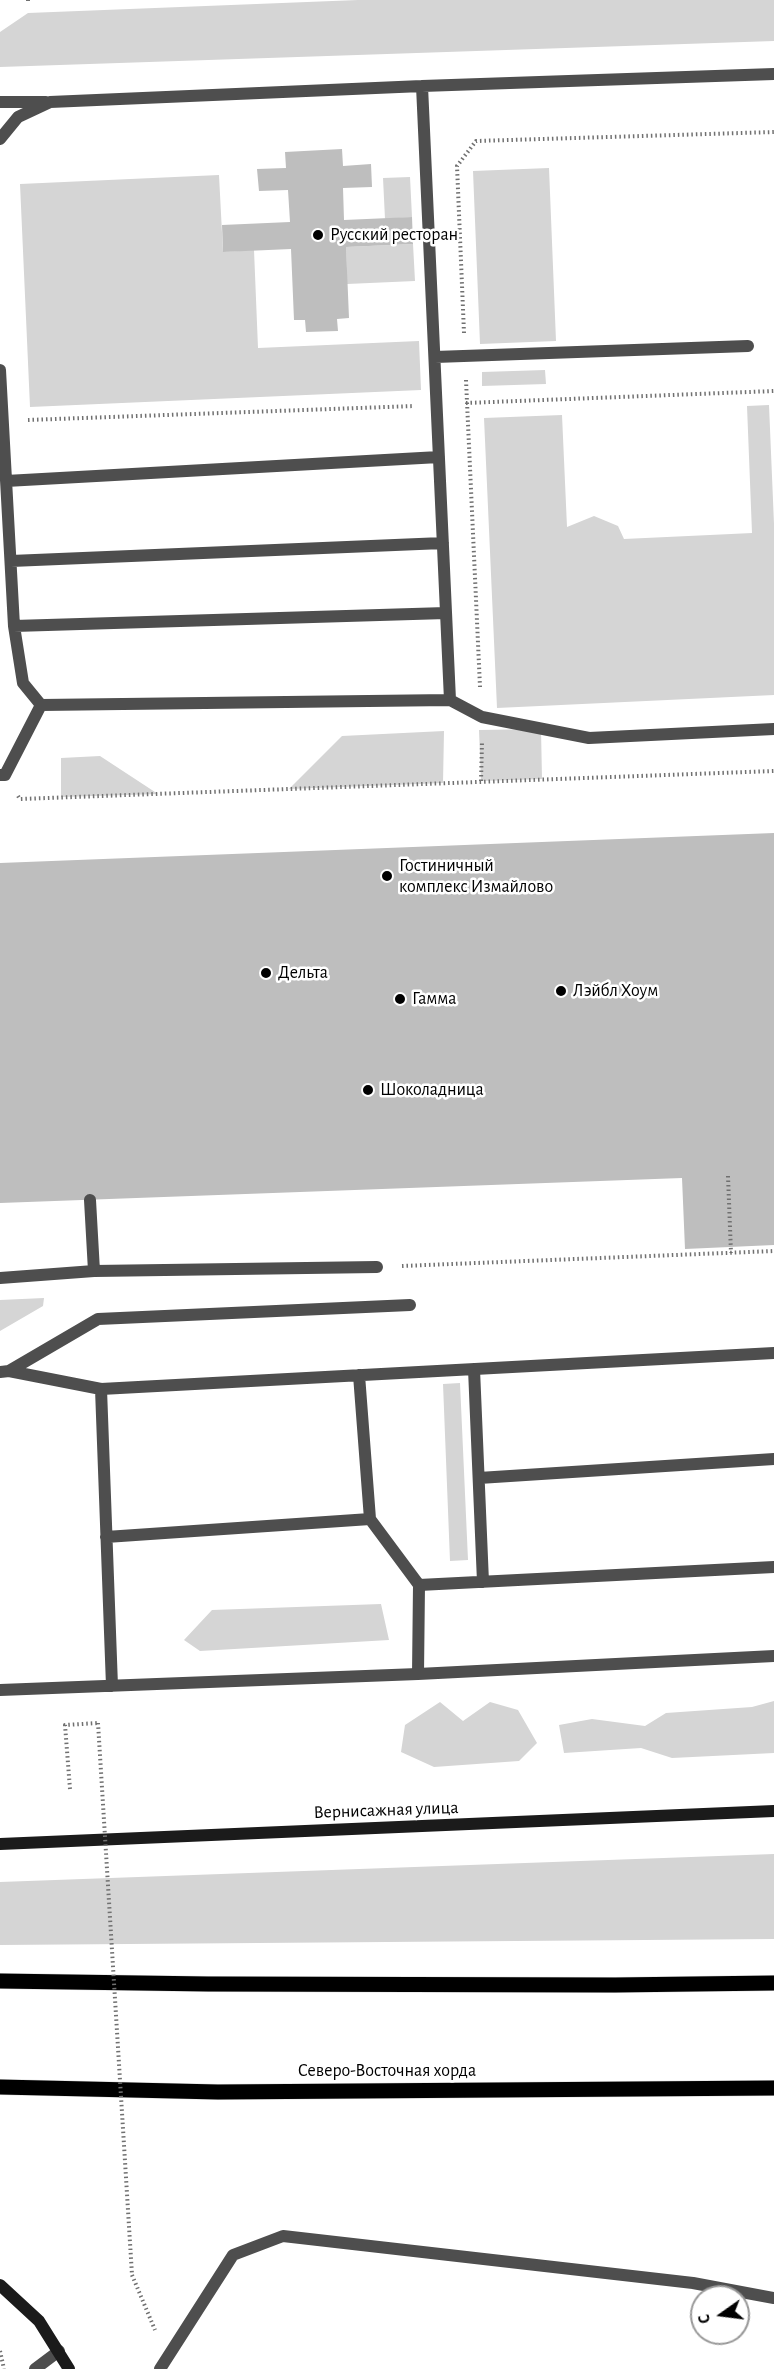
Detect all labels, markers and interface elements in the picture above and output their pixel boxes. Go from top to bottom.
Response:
place label: Русский ресторан [330,224,458,246]
marker: Русский ресторан [311,228,325,242]
place label: Гостиничный комплекс Измайлово [399,855,553,898]
marker: Гостиничный комплекс Измайлово [380,869,394,883]
place label: Дельта [278,962,328,984]
marker: Дельта [259,966,273,980]
place label: Лэйбл Хоум [573,980,658,1002]
marker: Лэйбл Хоум [554,984,568,998]
place label: Гамма [412,988,456,1010]
marker: Гамма [393,992,407,1006]
place label: Шоколадница [380,1079,484,1101]
marker: Шоколадница [361,1083,375,1097]
street label: Вернисажная улица [313,1797,459,1823]
street label: Северо-Восточная хорда [298,2060,476,2082]
north arrow [690,2285,750,2345]
text: С [696,2313,713,2325]

